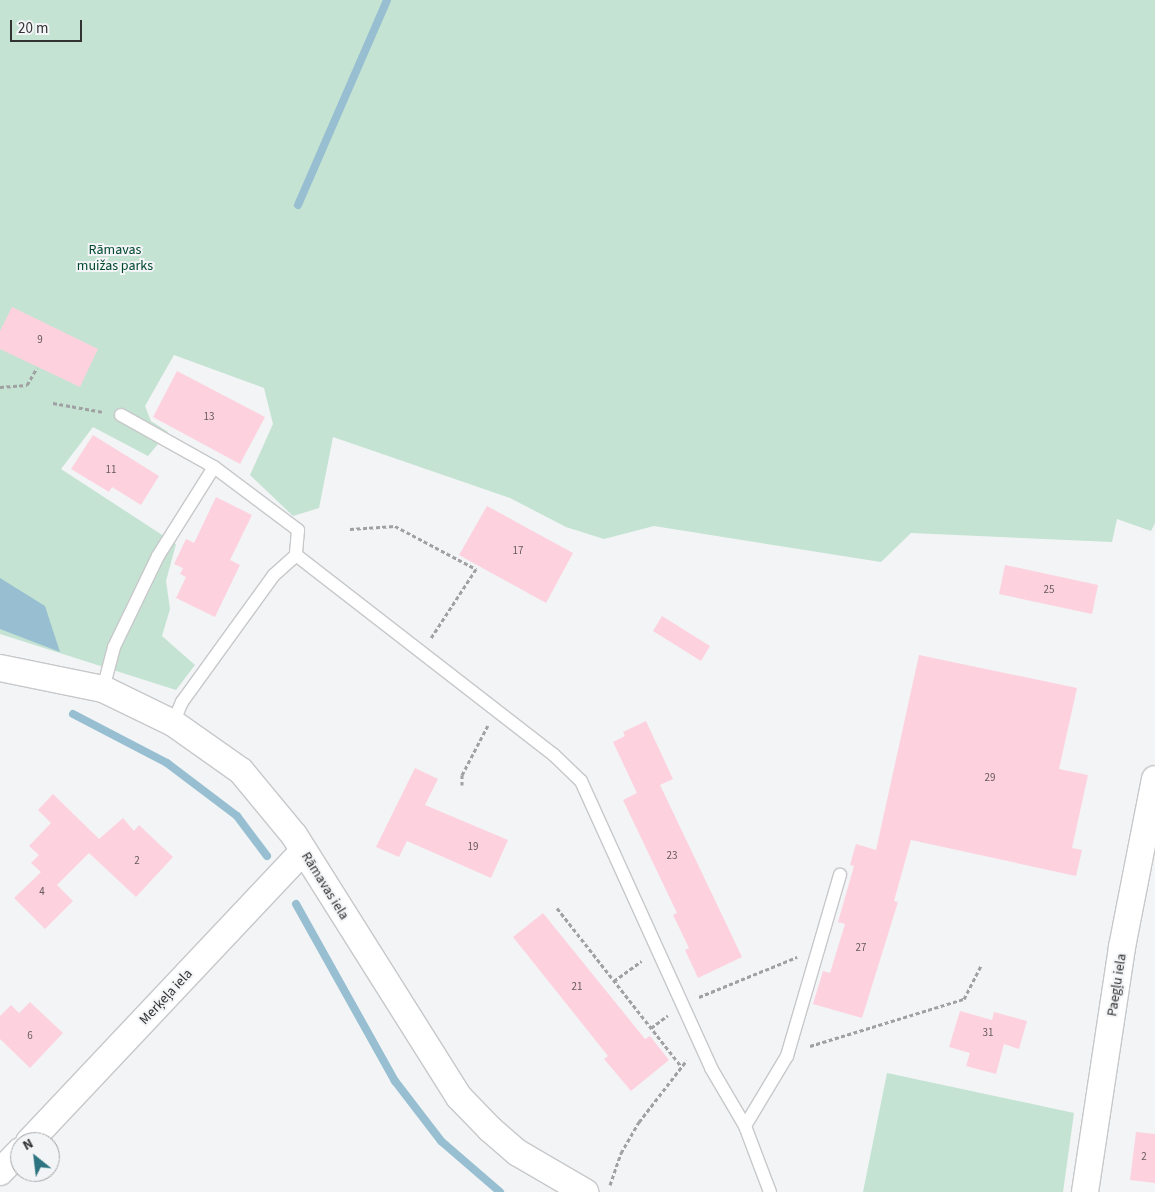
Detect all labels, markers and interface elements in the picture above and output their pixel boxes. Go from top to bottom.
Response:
scale bar [12,10,85,42]
text: 20 m [18,18,48,39]
park label: Rāmavas muižas parks [77,242,153,274]
house number: 9 [37,333,43,347]
house number: 13 [204,410,214,424]
house number: 11 [106,463,116,477]
house number: 17 [513,544,523,558]
house number: 25 [1044,583,1054,597]
house number: 29 [985,771,995,785]
house number: 19 [468,840,478,854]
street label: Rāmavas iela [298,849,352,923]
house number: 23 [667,849,677,863]
house number: 2 [134,854,140,868]
house number: 4 [39,885,45,899]
house number: 27 [856,941,866,955]
street label: Paegļu iela [1104,952,1130,1018]
street label: Merķeļa iela [136,966,196,1028]
house number: 21 [572,980,582,994]
house number: 31 [983,1026,993,1040]
house number: 6 [27,1029,33,1043]
north arrow [10,1132,60,1182]
text: N [19,1134,37,1156]
house number: 2 [1141,1150,1147,1164]

